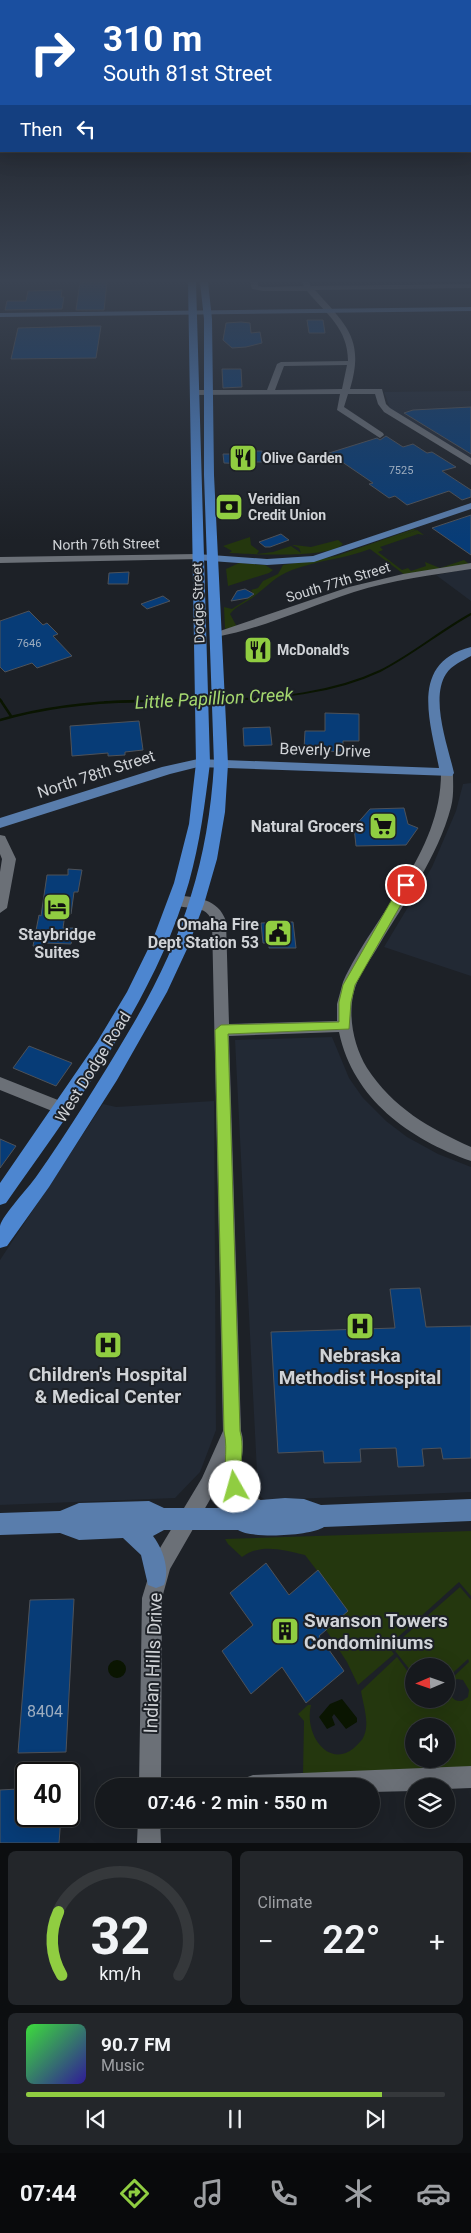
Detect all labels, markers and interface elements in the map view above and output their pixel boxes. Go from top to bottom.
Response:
text: 310 m [103,19,202,60]
icon: right [20,20,85,85]
text: South 81st Street [103,61,272,86]
icon: left [72,115,100,143]
text: Then [20,118,62,141]
restaurant icon: Olive Garden [228,443,258,473]
place label: Olive Garden [262,450,343,466]
house number: 7525 [389,464,413,477]
place label: Veridian Credit Union [248,491,326,523]
bank icon: Veridian Credit Union [214,492,244,522]
street label: North 76th Street [52,535,160,553]
street label: South 77th Street [284,558,392,605]
street label: Dodge Street [189,562,207,644]
restaurant icon: McDonald's [243,635,273,665]
house number: 7646 [17,637,41,650]
place label: McDonald's [277,642,349,658]
water label: Little Papillion Creek [134,683,295,713]
street label: Beverly Drive [279,739,371,761]
street label: North 78th Street [35,746,157,802]
supermarket icon: Natural Grocers [368,811,398,841]
place label: Natural Grocers [251,817,364,836]
pin [385,864,427,906]
icon: arrive [392,871,420,899]
hotel icon: Staybridge Suites [42,892,72,922]
place label: Omaha Fire Dept Station 53 [148,915,259,952]
public building icon: Omaha Fire Dept Station 53 [263,918,293,948]
place label: Staybridge Suites [18,925,96,962]
street label: West Dodge Road [51,1008,135,1126]
hospital icon: Nebraska Methodist Hospital [345,1311,375,1341]
hospital icon: Children's Hospital & Medical Center [93,1330,123,1360]
place label: Nebraska Methodist Hospital [279,1344,441,1389]
place label: Children's Hospital & Medical Center [29,1363,187,1408]
position arrow [208,1460,260,1512]
street label: Indian Hills Drive [139,1592,167,1734]
place label: Swanson Towers Condominiums [304,1609,448,1654]
building icon: Swanson Towers Condominiums [270,1616,300,1646]
north arrow [405,1658,455,1708]
map controls [405,1658,455,1828]
house number: 8404 [27,1702,63,1721]
button: sound [405,1718,455,1768]
speed limit sign: 40 [15,1762,80,1827]
button: layers [405,1778,455,1828]
text: 07:46 · 2 min · 550 m [147,1791,328,1814]
text: Climate [258,1893,312,1912]
text: 32 [90,1906,150,1967]
text: 22° [322,1918,380,1962]
text: − [258,1925,274,1958]
text: + [429,1925,445,1958]
text: km/h [99,1963,141,1984]
text: 90.7 FM [101,2033,171,2056]
text: Music [101,2056,144,2075]
icon: previous [82,2105,110,2133]
icon: pause [221,2105,249,2133]
icon: next [361,2105,389,2133]
icon: directions [117,2176,152,2211]
icon: music [191,2176,226,2211]
icon: phone [266,2176,301,2211]
icon: climate [341,2176,376,2211]
icon: car [416,2176,451,2211]
text: 07:44 [20,2181,77,2206]

